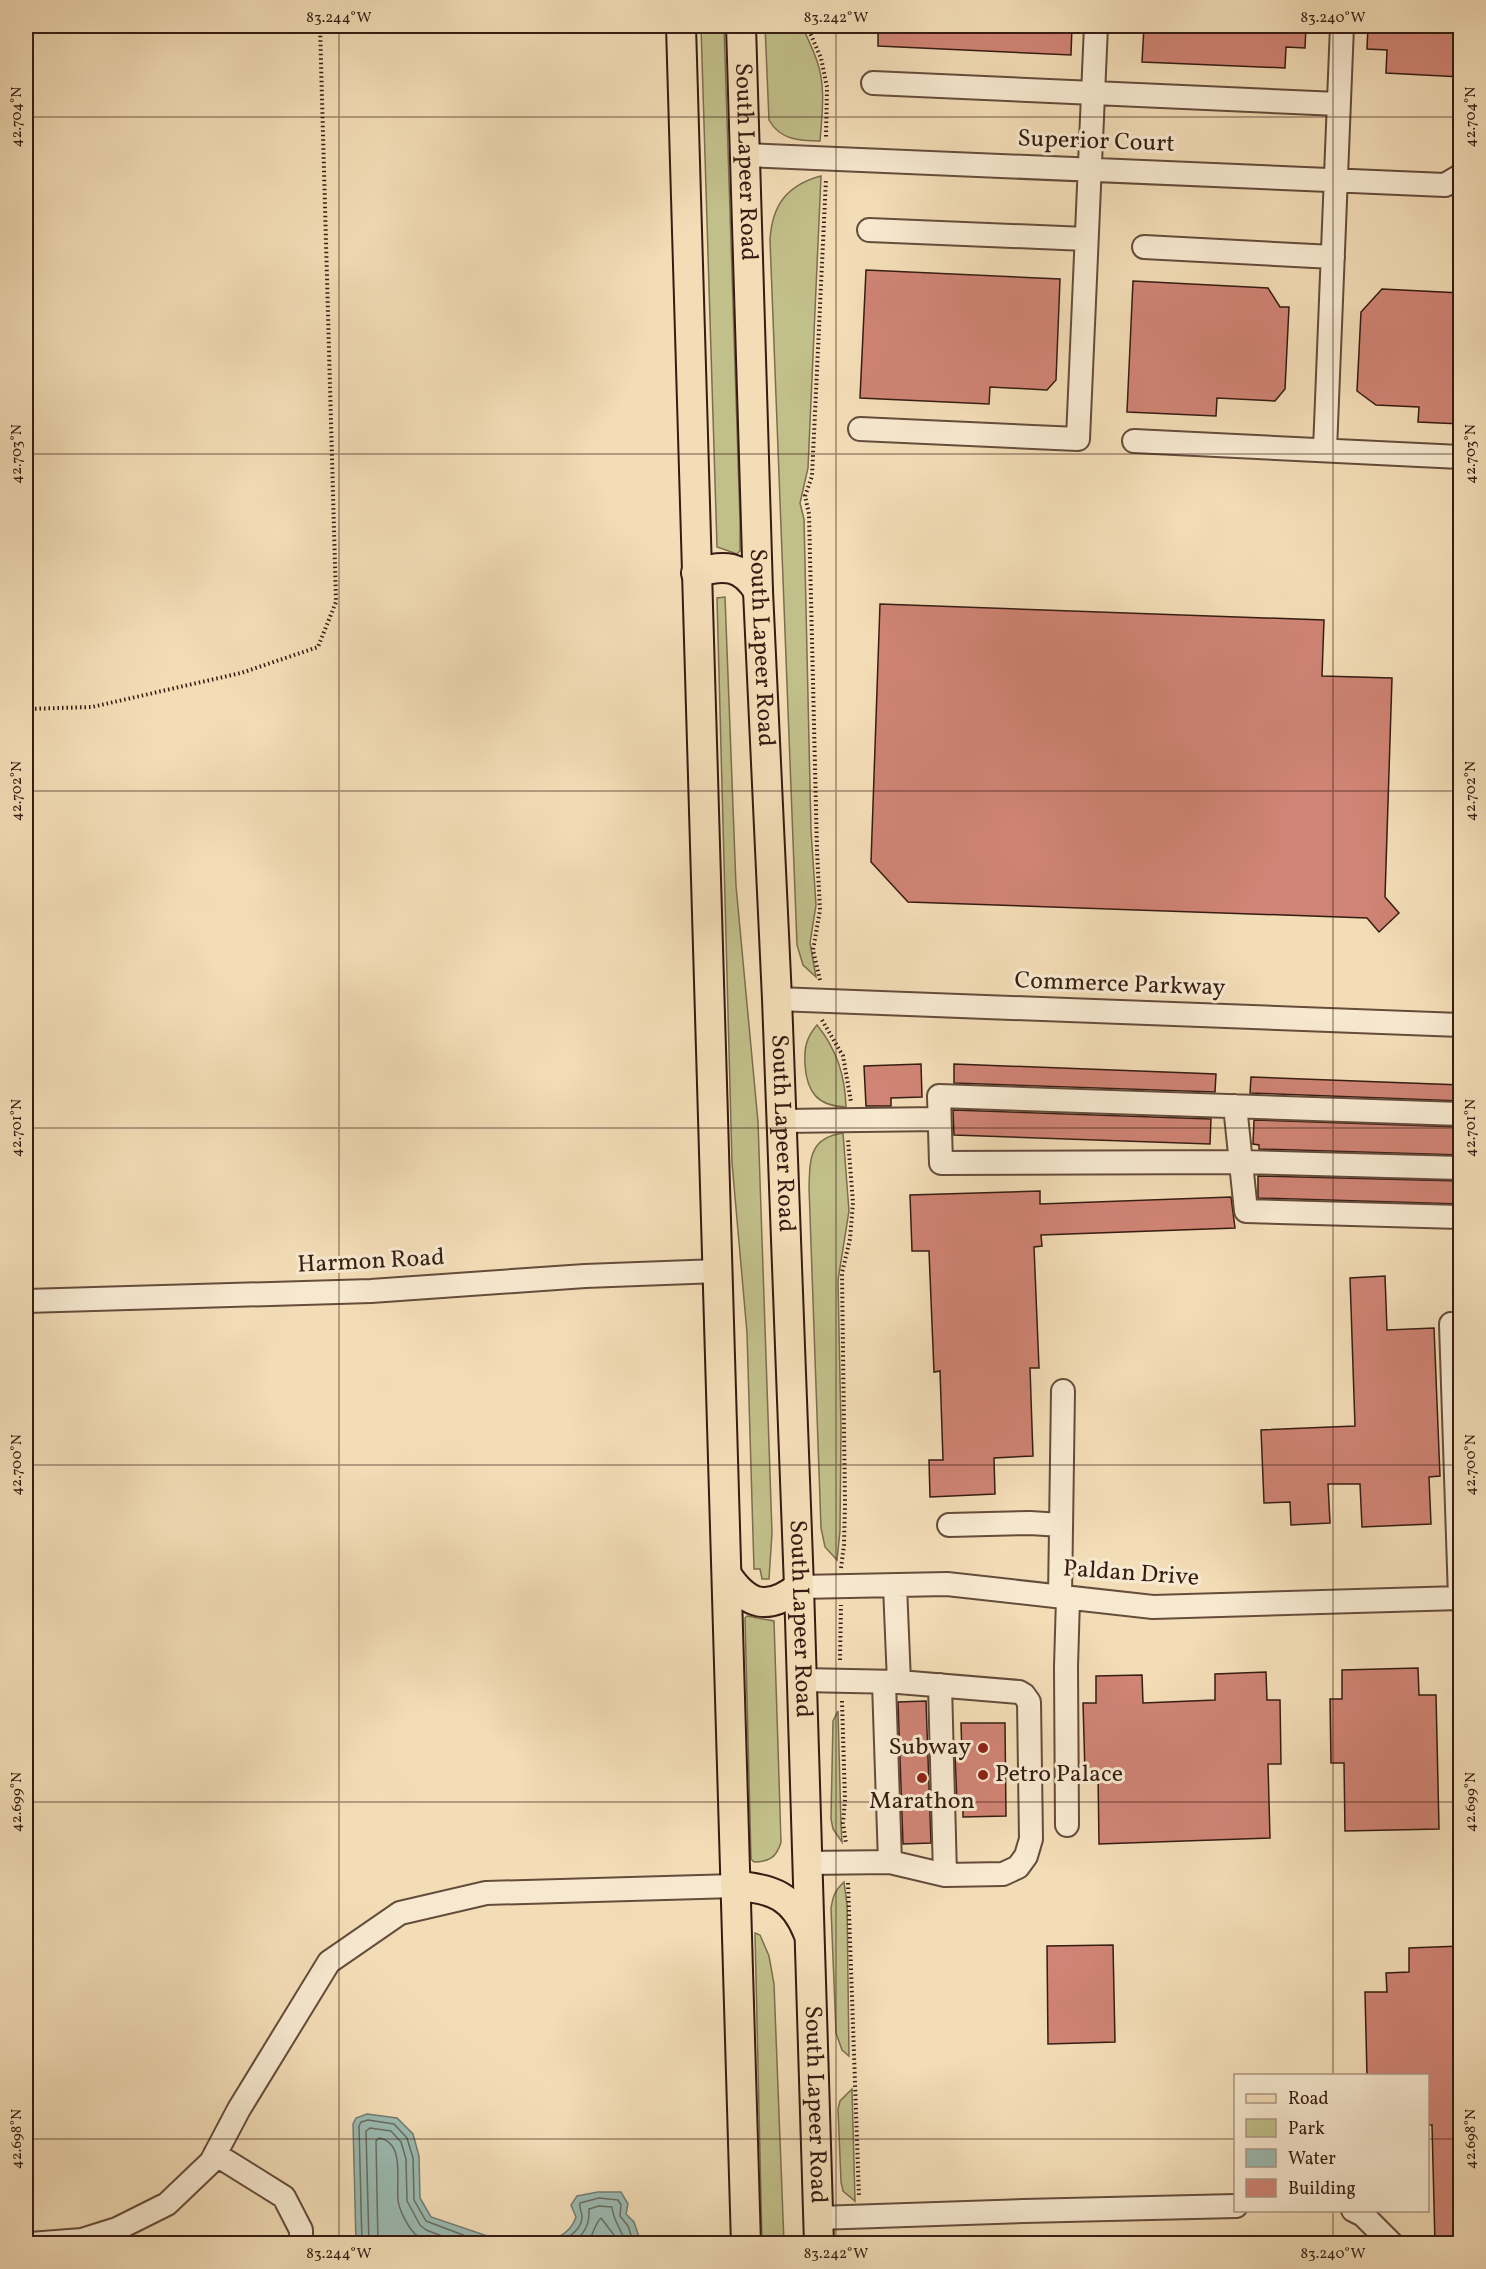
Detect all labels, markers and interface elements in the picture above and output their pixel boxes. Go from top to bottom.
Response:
text: 83.244°W [306,8,372,29]
text: 83.242°W [804,8,868,29]
text: 83.240°W [1300,8,1366,29]
street label: South Lapeer Road [725,62,765,261]
text: 42.704°N [7,87,28,147]
text: 42.704°N [1461,87,1482,147]
street label: Superior Court [1017,122,1175,162]
text: 42.703°N [7,424,28,484]
text: 42.703°N [1461,424,1482,484]
street label: South Lapeer Road [740,548,782,747]
text: 42.702°N [7,761,28,821]
text: 42.702°N [1461,761,1482,821]
street label: Commerce Parkway [1014,964,1226,1006]
street label: South Lapeer Road [761,1034,803,1233]
text: 42.701°N [7,1099,28,1157]
text: 42.701°N [1461,1099,1482,1157]
street label: Harmon Road [297,1241,445,1283]
text: 42.700°N [7,1434,28,1496]
text: 42.700°N [1461,1434,1482,1496]
street label: South Lapeer Road [779,1519,820,1718]
street label: Paldan Drive [1062,1552,1200,1596]
place label: Subway [889,1731,971,1765]
marker: Subway [976,1741,990,1755]
place label: Petro Palace [995,1758,1123,1792]
marker: Petro Palace [976,1768,990,1782]
marker: Marathon [915,1771,929,1785]
text: 42.699°N [7,1772,28,1832]
text: 42.699°N [1461,1772,1482,1832]
place label: Marathon [869,1785,975,1819]
street label: South Lapeer Road [795,2005,835,2204]
legend [1234,2074,1429,2212]
text: Road [1288,2087,1329,2112]
text: 42.698°N [7,2109,28,2169]
text: 42.698°N [1461,2109,1482,2169]
text: Park [1288,2117,1325,2142]
text: Water [1288,2147,1336,2172]
text: Building [1288,2177,1356,2202]
text: 83.244°W [306,2244,372,2265]
text: 83.242°W [804,2244,868,2265]
text: 83.240°W [1300,2244,1366,2265]

